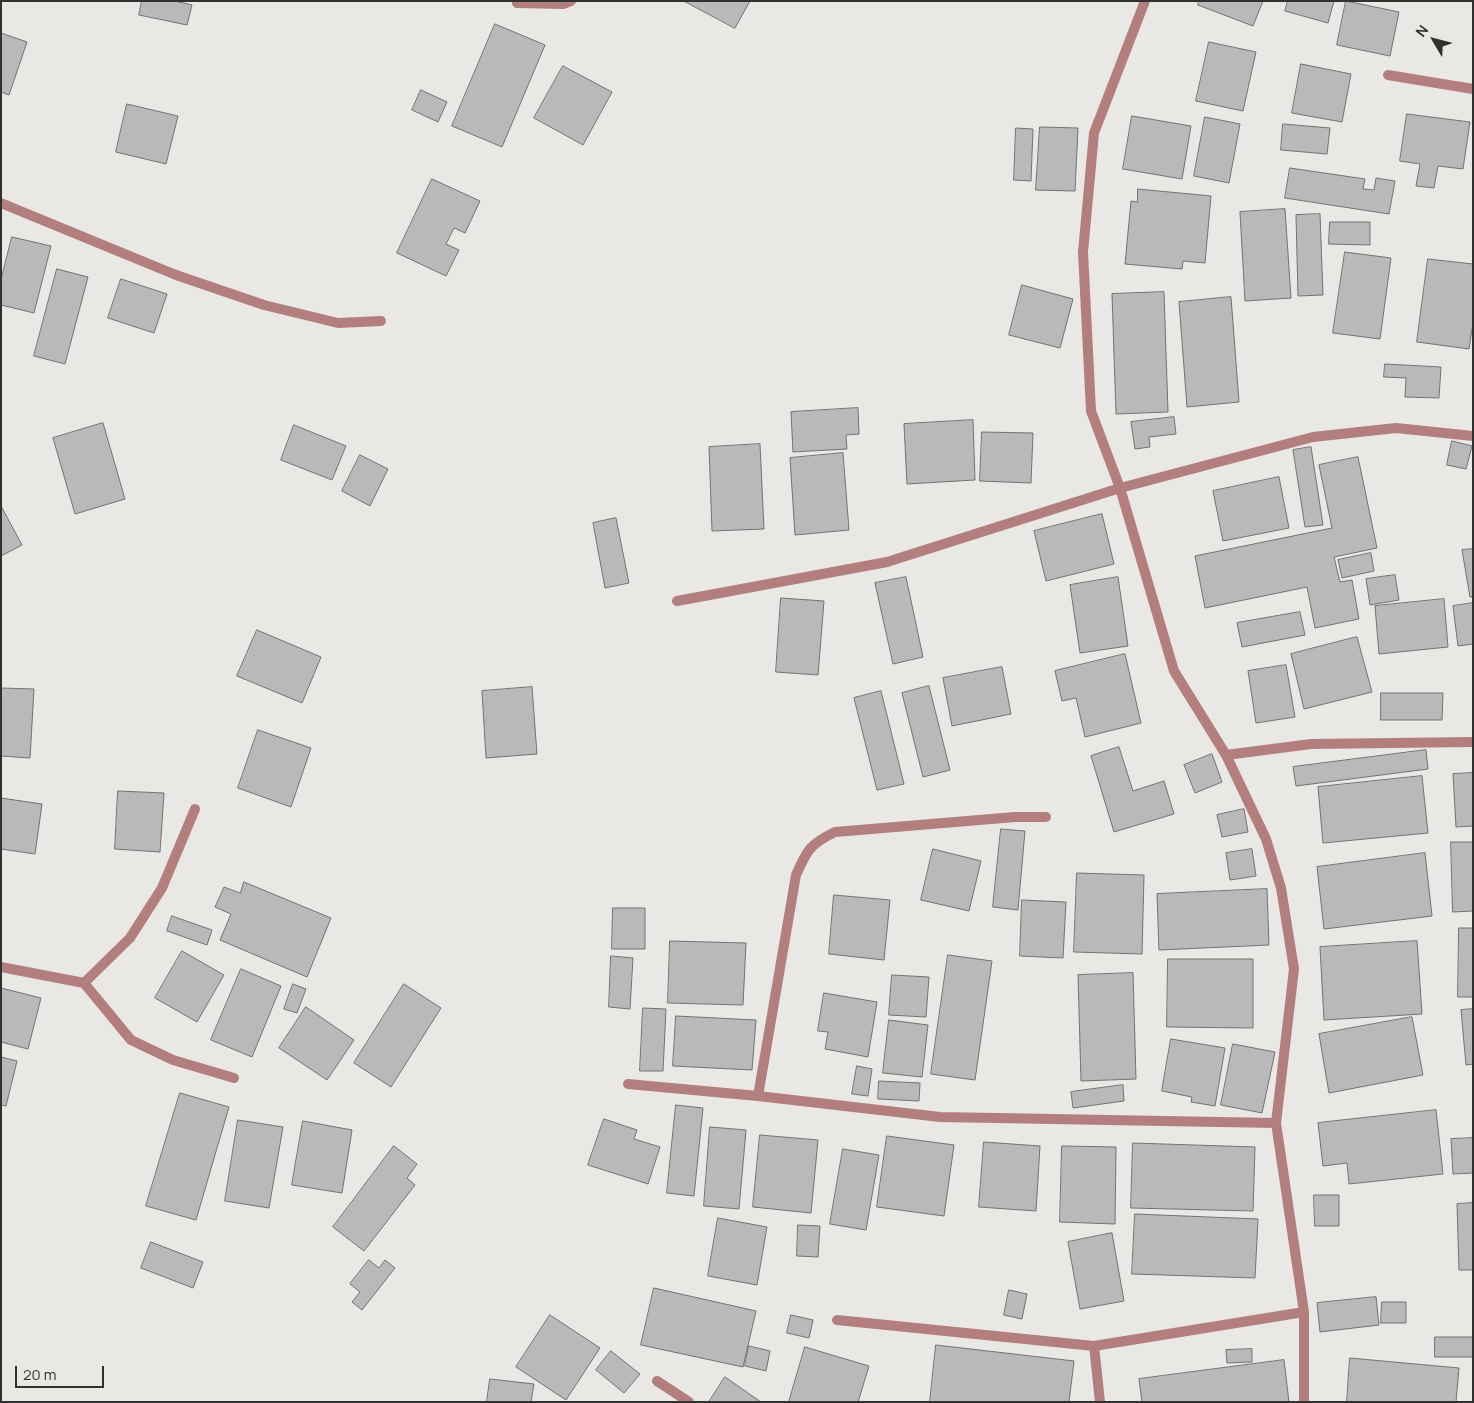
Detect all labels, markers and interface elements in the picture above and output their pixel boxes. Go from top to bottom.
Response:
north arrow [1409,15,1459,65]
text: N [1411,21,1432,40]
scale bar [18,1356,106,1388]
text: 20 m [23,1364,56,1385]

